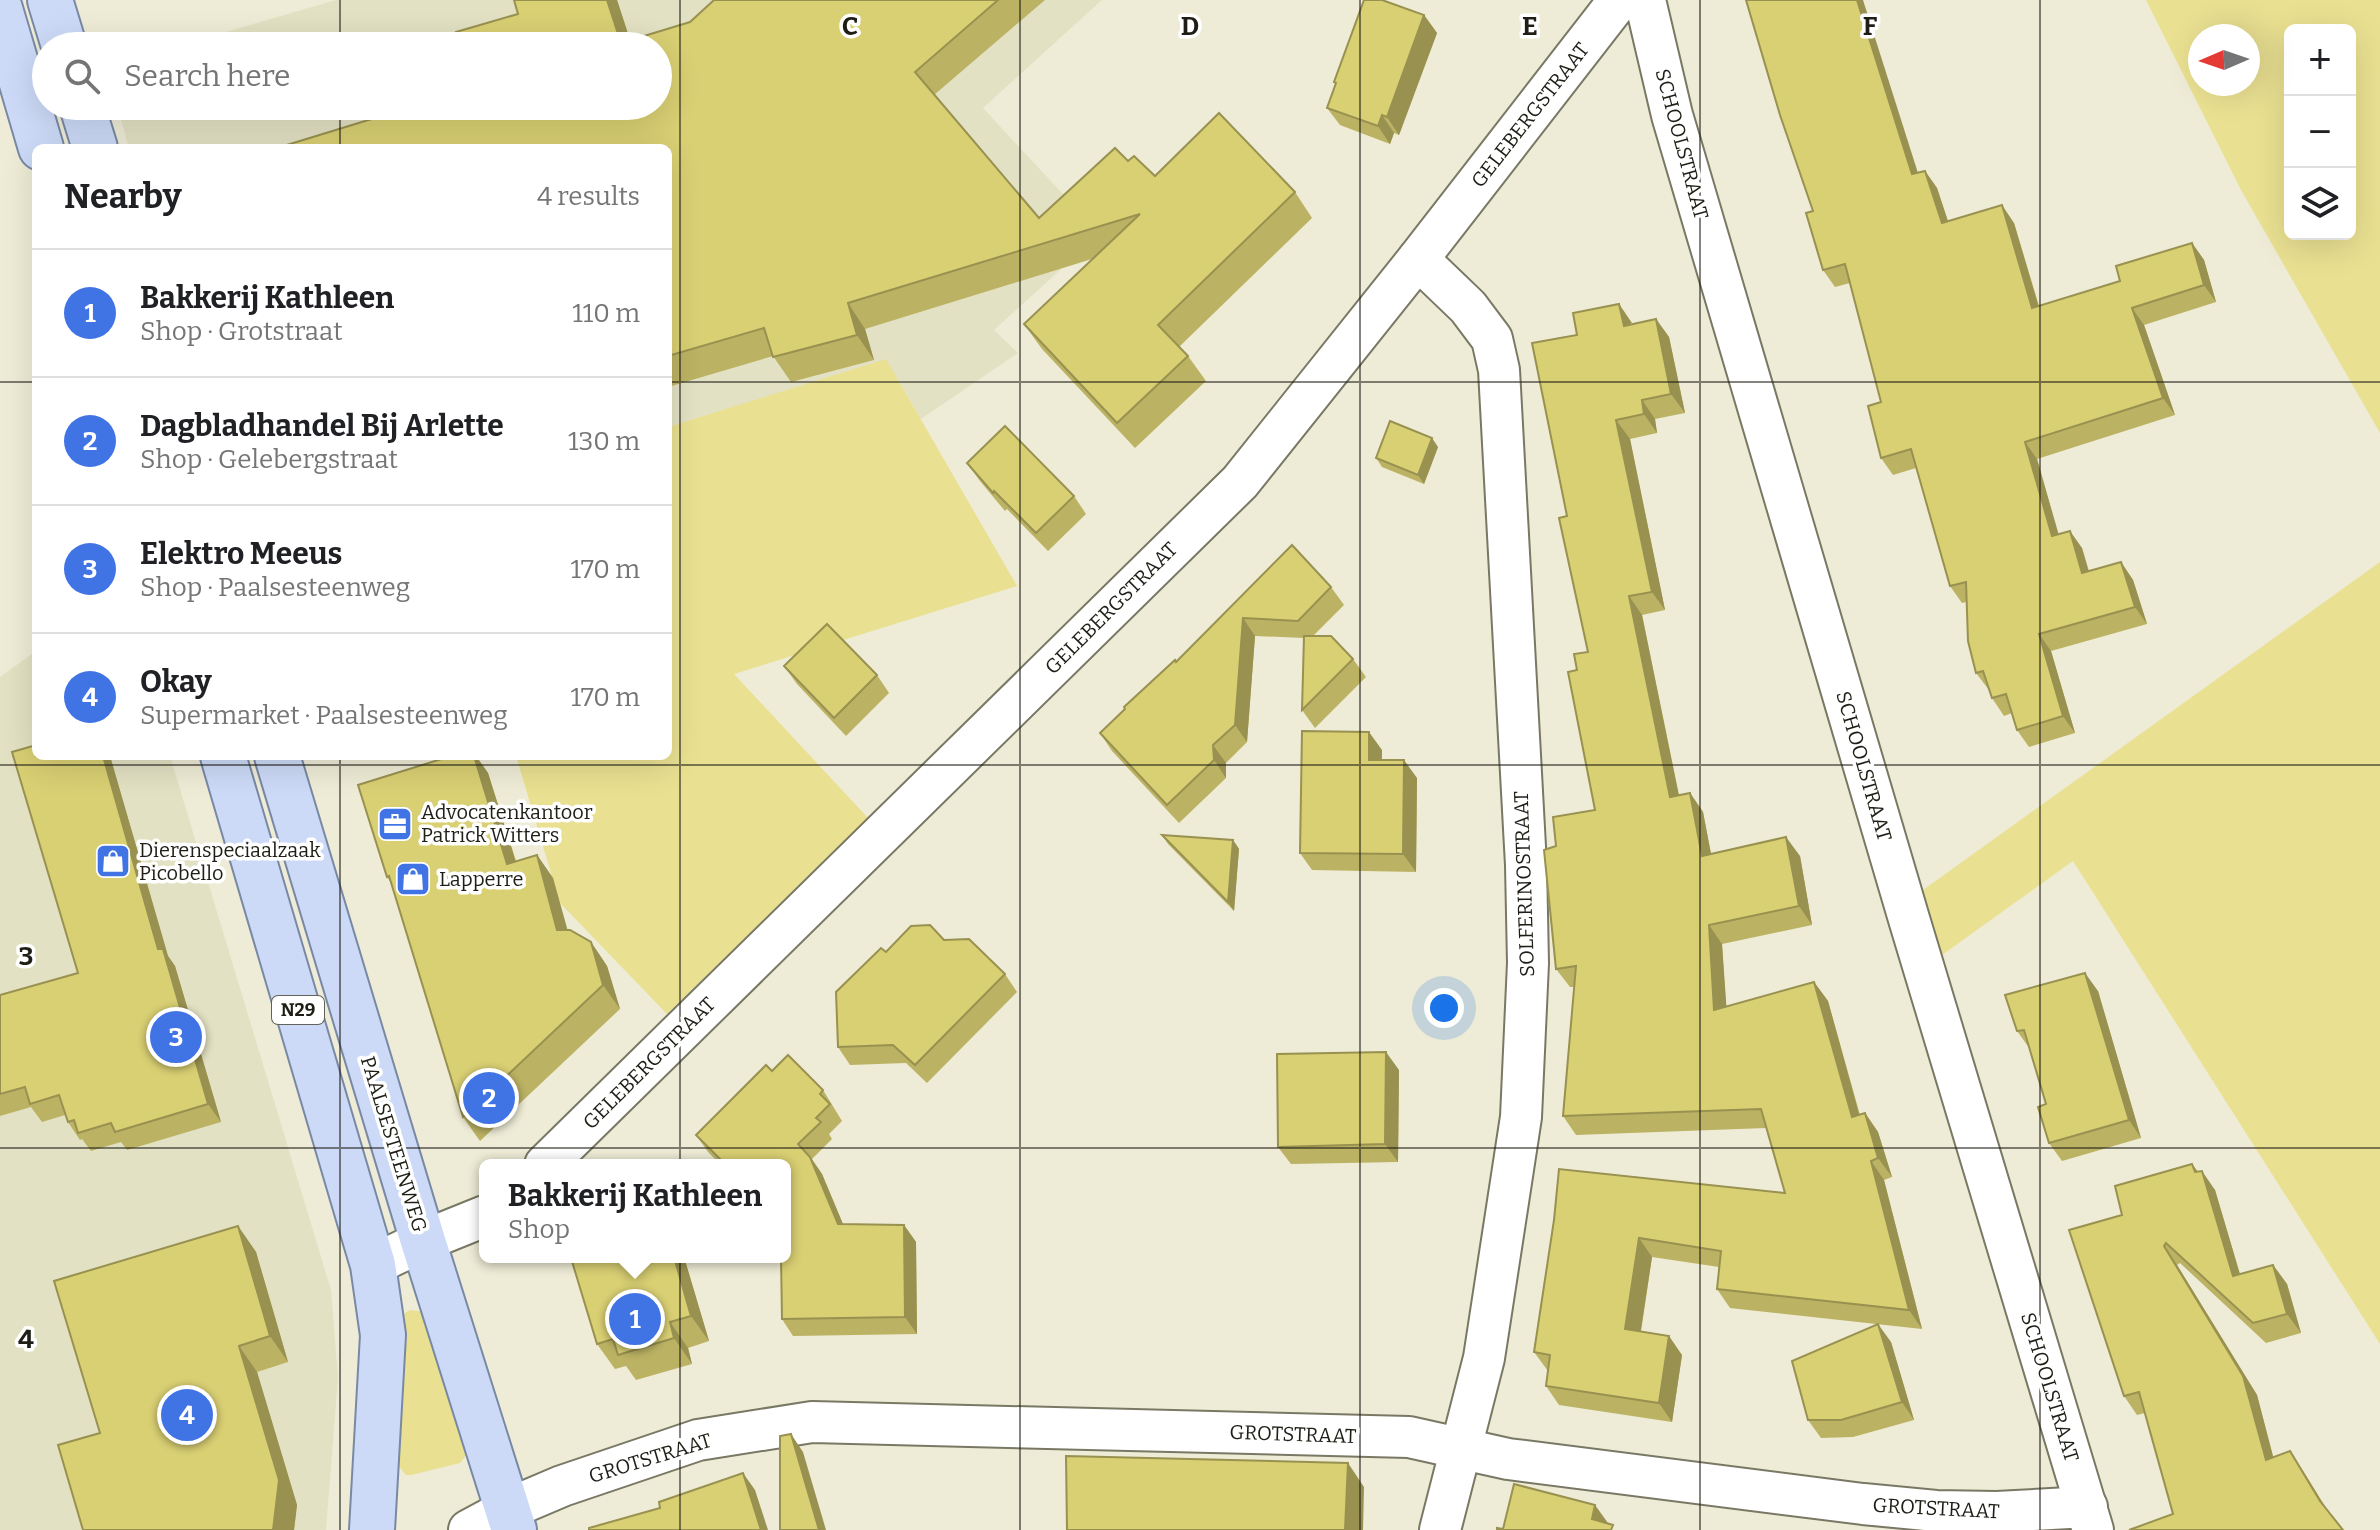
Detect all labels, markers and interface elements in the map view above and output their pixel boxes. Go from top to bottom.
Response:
text: C [842,11,858,42]
text: D [1181,11,1199,42]
text: E [1522,11,1538,42]
text: F [1863,11,1878,42]
north arrow [2188,24,2260,96]
map controls [2284,24,2356,240]
button: + [2284,24,2356,96]
search box [32,32,672,120]
street label: GELEBERGSTRAAT [1466,38,1594,192]
icon: search [60,54,104,98]
text: Search here [124,58,291,94]
street label: SCHOOLSTRAAT [1650,66,1714,222]
button: − [2284,96,2356,168]
button: layers [2284,168,2356,240]
text: Nearby [64,176,182,217]
text: 4 results [537,181,640,212]
text: Bakkerij Kathleen [140,280,394,316]
text: 1 [84,298,96,329]
text: 110 m [572,298,640,329]
text: Shop · Grotstraat [140,316,343,347]
text: Dagbladhandel Bij Arlette [140,408,504,444]
text: 2 [83,426,97,457]
text: 130 m [568,426,640,457]
text: Shop · Gelebergstraat [140,444,398,475]
text: Elektro Meeus [140,536,342,572]
street label: GELEBERGSTRAAT [1040,537,1182,679]
text: 3 [83,554,97,585]
text: 170 m [570,554,640,585]
text: Shop · Paalsesteenweg [140,572,410,603]
text: Okay [140,664,212,700]
text: 4 [82,682,98,713]
text: 170 m [570,682,640,713]
street label: SCHOOLSTRAAT [1831,688,1897,844]
text: Supermarket · Paalsesteenweg [140,700,508,731]
street label: SOLFERINOSTRAAT [1509,790,1539,977]
place label: Advocatenkantoor Patrick Witters [421,800,593,847]
office icon: Advocatenkantoor Patrick Witters [376,805,414,843]
place label: Dierenspeciaalzaak Picobello [139,838,321,885]
shop icon: Dierenspeciaalzaak Picobello [94,842,132,880]
shop icon: Lapperre [394,860,432,898]
place label: Lapperre [439,867,523,891]
text: 3 [19,941,33,972]
your location [1424,988,1464,1028]
street label: GELEBERGSTRAAT [578,992,720,1134]
road number: N29 [272,996,324,1024]
pin: 3 [150,1007,202,1067]
street label: PAALSESTEENWEG [356,1053,432,1235]
pin: 2 [463,1068,515,1128]
popup [479,1159,791,1263]
text: Bakkerij Kathleen [508,1178,762,1214]
text: Shop [508,1214,570,1245]
pin: 1 [609,1289,661,1349]
street label: SCHOOLSTRAAT [2016,1309,2084,1465]
text: 4 [18,1324,34,1355]
pin: 4 [161,1385,213,1445]
street label: GROTSTRAAT [1229,1420,1357,1448]
street label: GROTSTRAAT [586,1428,715,1488]
street label: GROTSTRAAT [1872,1493,2000,1523]

